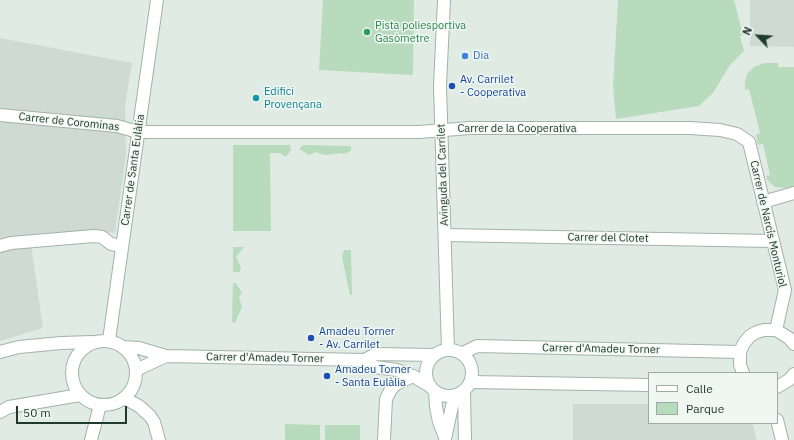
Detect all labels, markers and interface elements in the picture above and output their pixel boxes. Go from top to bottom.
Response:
north arrow [738,16,778,56]
place label: Pista poliesportiva Gasòmetre [375,19,466,45]
text: N [739,24,755,37]
marker: Pista poliesportiva Gasòmetre [362,27,372,37]
place label: Dia [473,49,489,63]
marker: Dia [460,51,470,61]
place label: Av. Carrilet - Cooperativa [460,73,526,99]
marker: Av. Carrilet - Cooperativa [447,81,457,91]
place label: Edifici Provençana [264,85,322,111]
marker: Edifici Provençana [251,93,261,103]
street label: Carrer de Corominas [18,110,120,134]
street label: Carrer de Santa Eulàlia [119,113,147,227]
street label: Carrer de la Cooperativa [457,122,577,136]
street label: Avinguda del Carrilet [435,124,451,226]
street label: Carrer de Narcís Monturiol [747,159,789,289]
street label: Carrer del Clotet [567,231,649,245]
place label: Amadeu Torner - Av. Carrilet [319,325,395,351]
marker: Amadeu Torner - Av. Carrilet [306,333,316,343]
street label: Carrer d'Amadeu Torner [542,341,660,357]
street label: Carrer d'Amadeu Torner [206,350,324,366]
place label: Amadeu Torner - Santa Eulàlia [335,363,411,389]
marker: Amadeu Torner - Santa Eulàlia [322,371,332,381]
legend [648,372,778,424]
text: Calle [686,381,713,396]
scale bar [18,398,129,424]
text: Parque [686,401,724,416]
text: 50 m [23,405,51,420]

